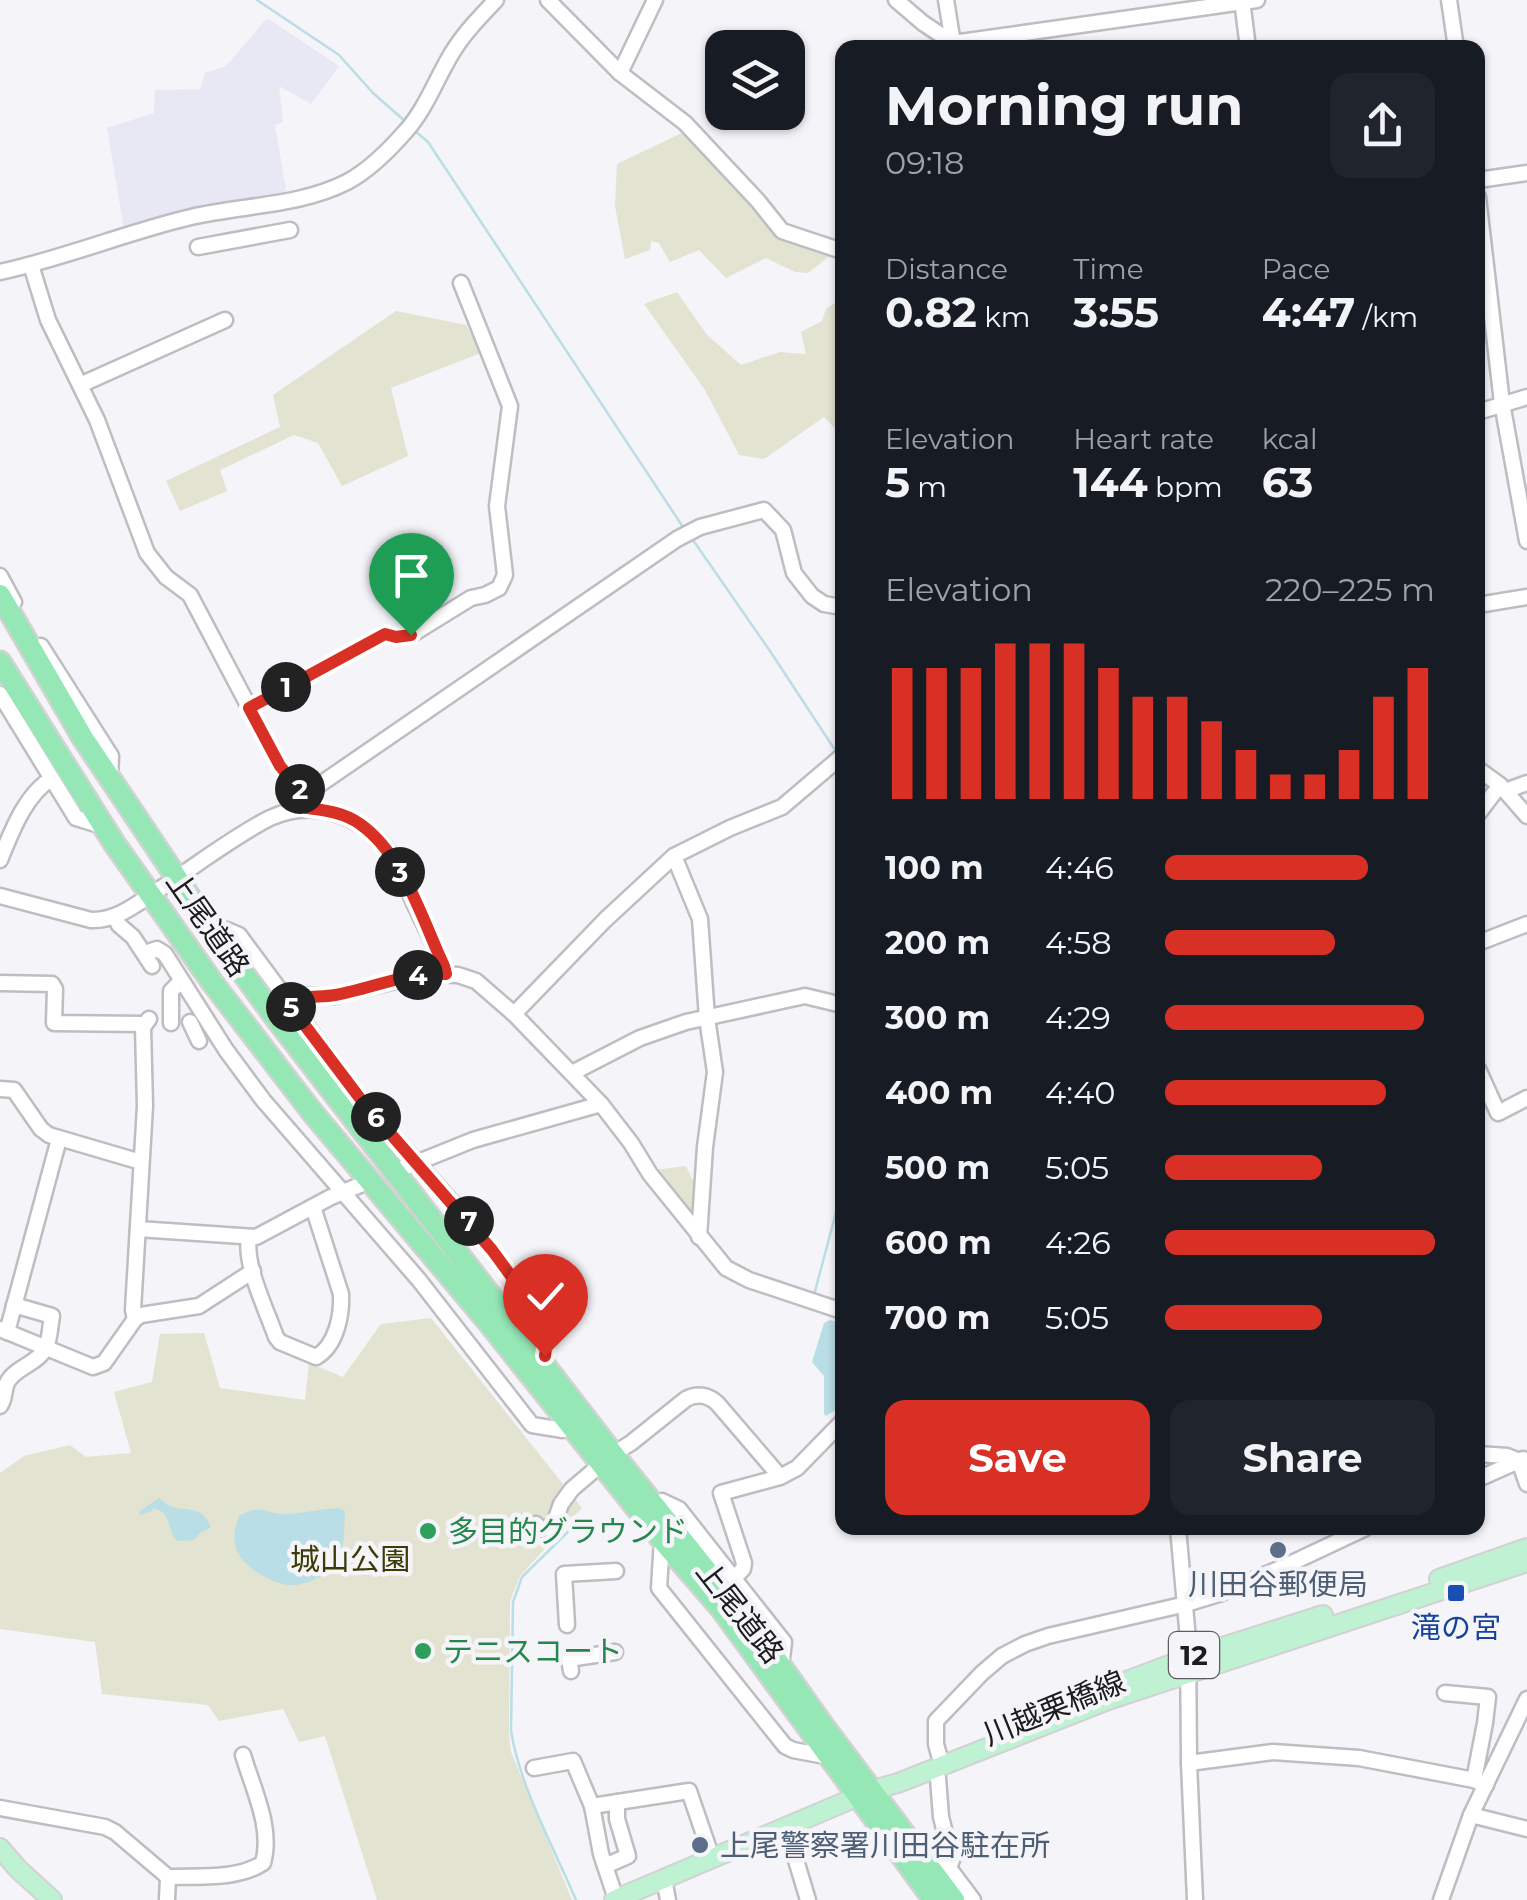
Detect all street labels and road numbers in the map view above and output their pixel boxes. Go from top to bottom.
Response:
street label: 上尾道路 [158,864,258,984]
street label: 上尾道路 [688,1553,792,1671]
road number: 12 [1169,1632,1219,1678]
street label: 川越栗橋線 [978,1663,1130,1753]

